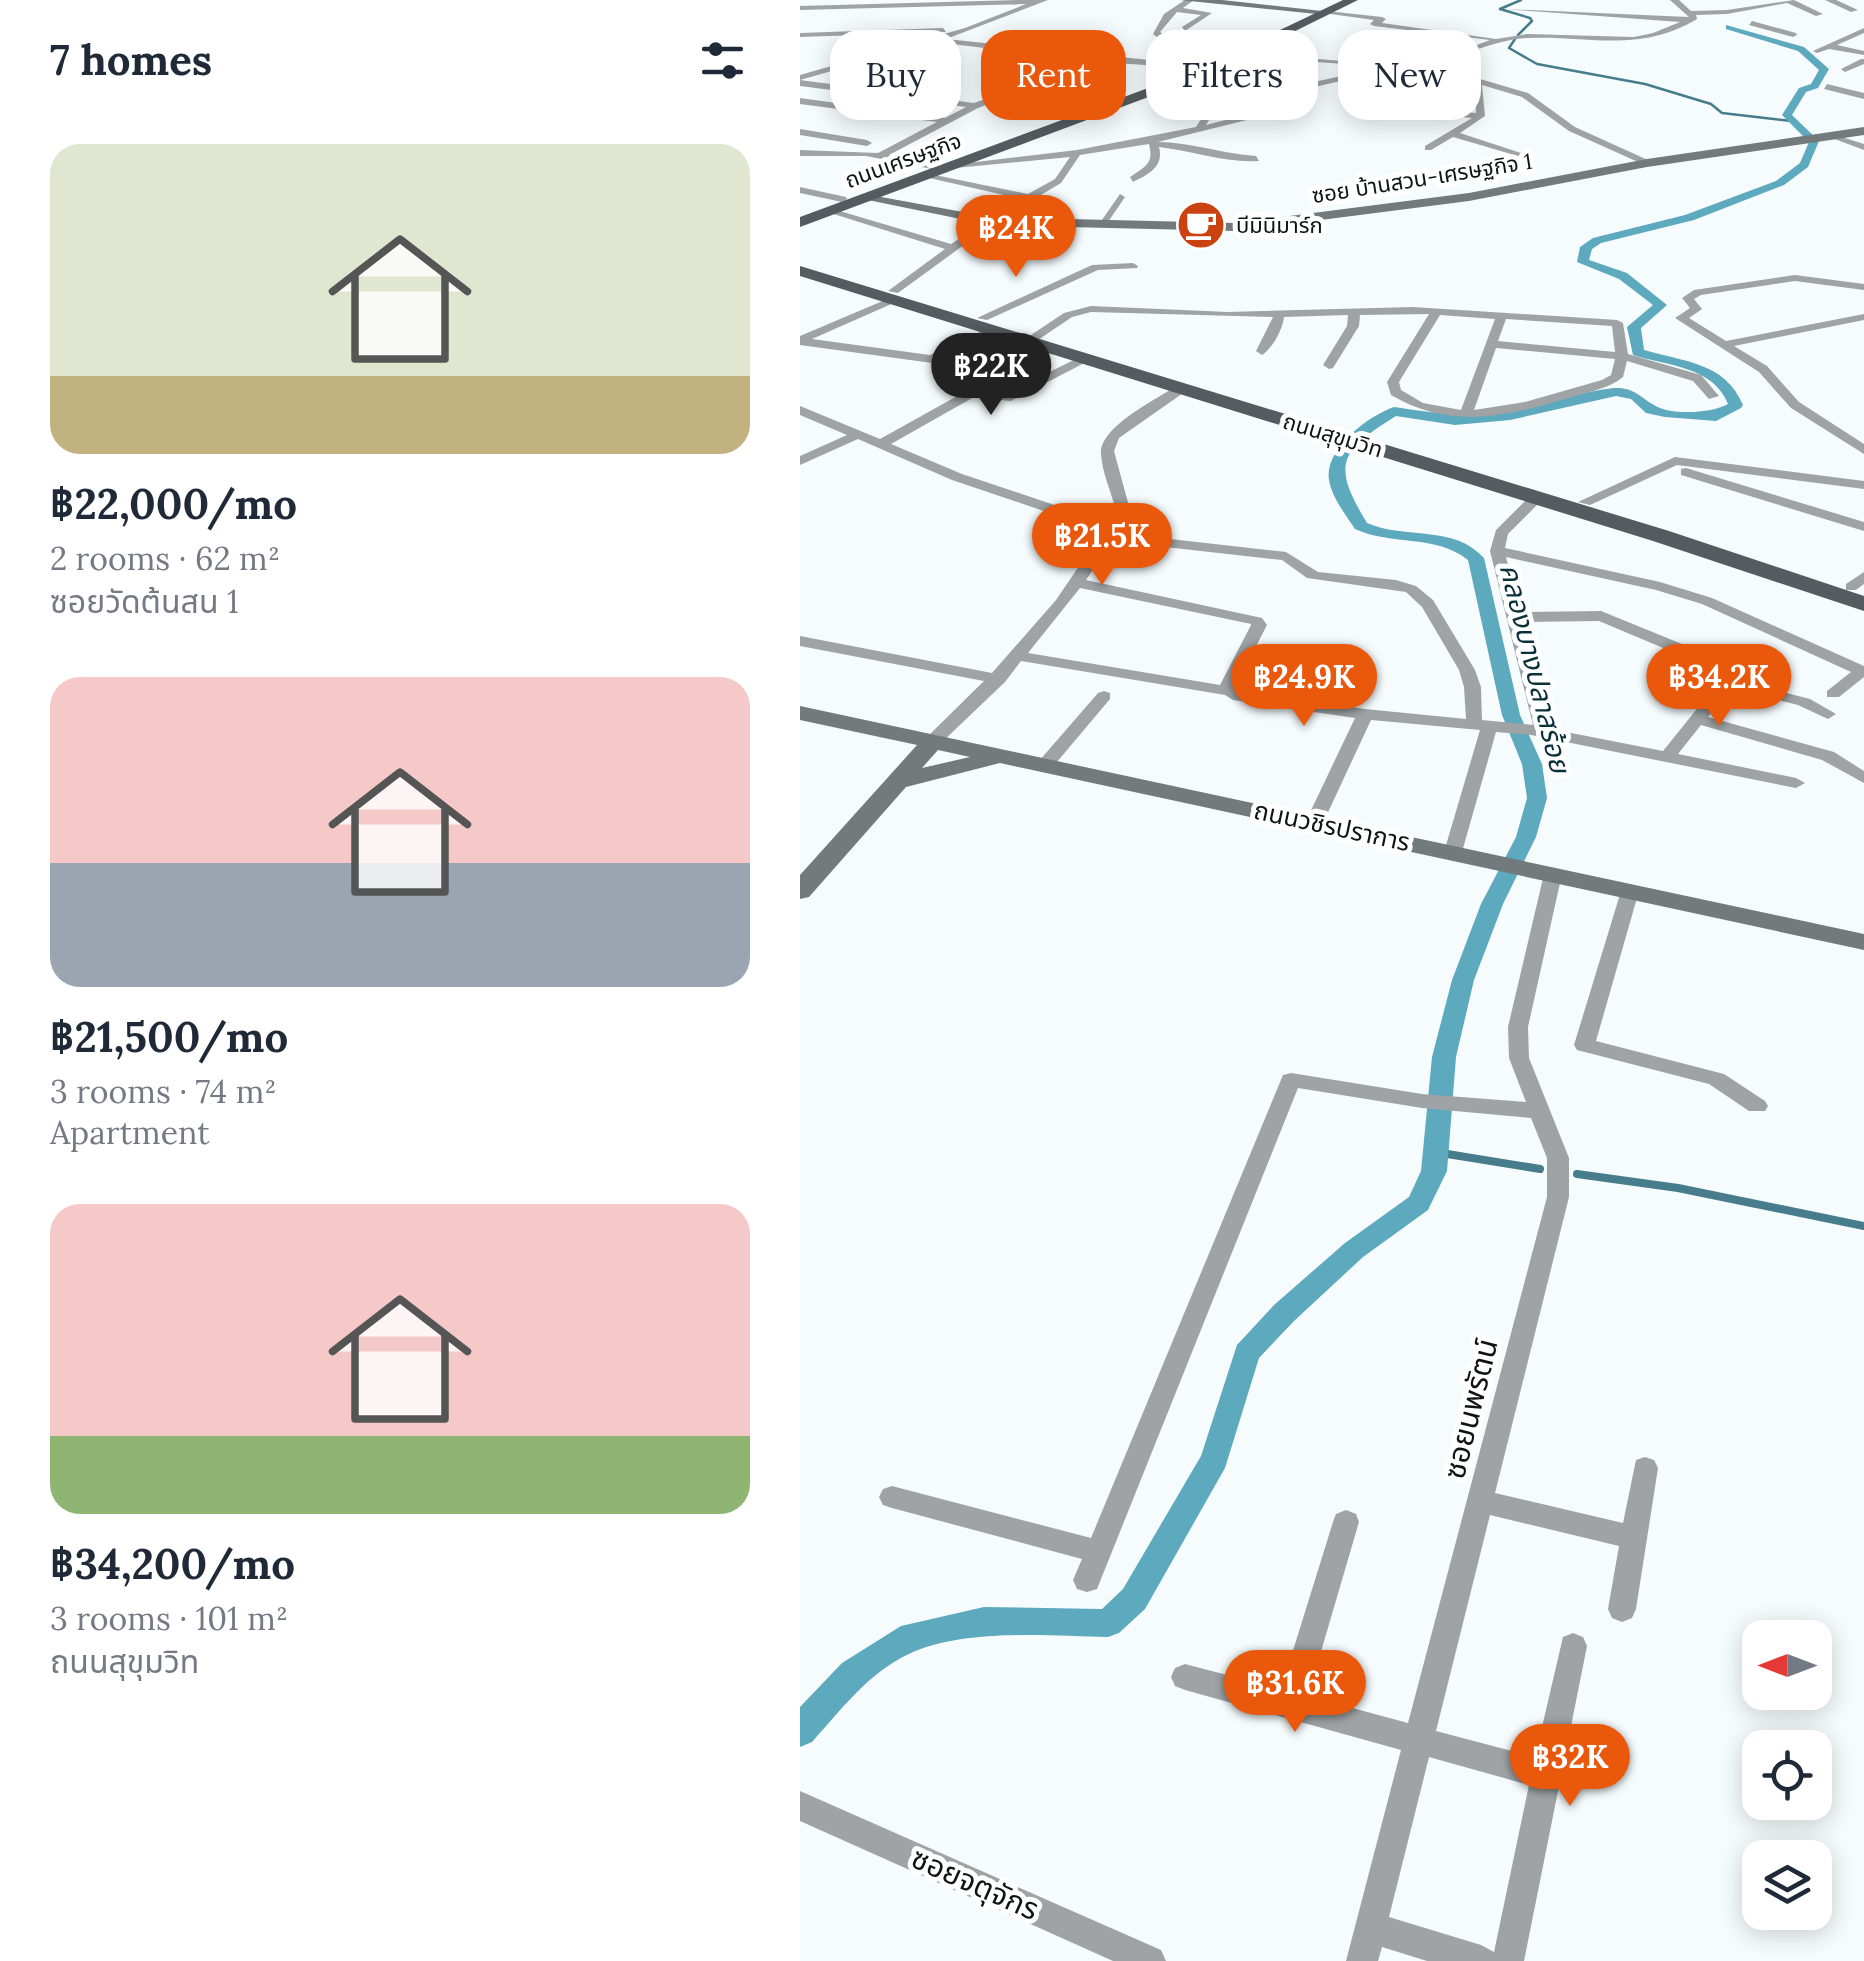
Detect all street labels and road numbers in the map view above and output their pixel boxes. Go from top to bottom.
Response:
street label: ถนนเศรษฐกิจ [841,126,965,194]
street label: ซอย บ้านสวน-เศรษฐกิจ 1 [1310,147,1534,209]
street label: ถนนสุขุมวิท [1280,407,1386,463]
street label: ถนนวชิรปราการ [1251,794,1413,858]
street label: ซอยนพรัตน์ [1434,1335,1506,1483]
street label: ซอยจตุจักร [906,1838,1045,1928]

